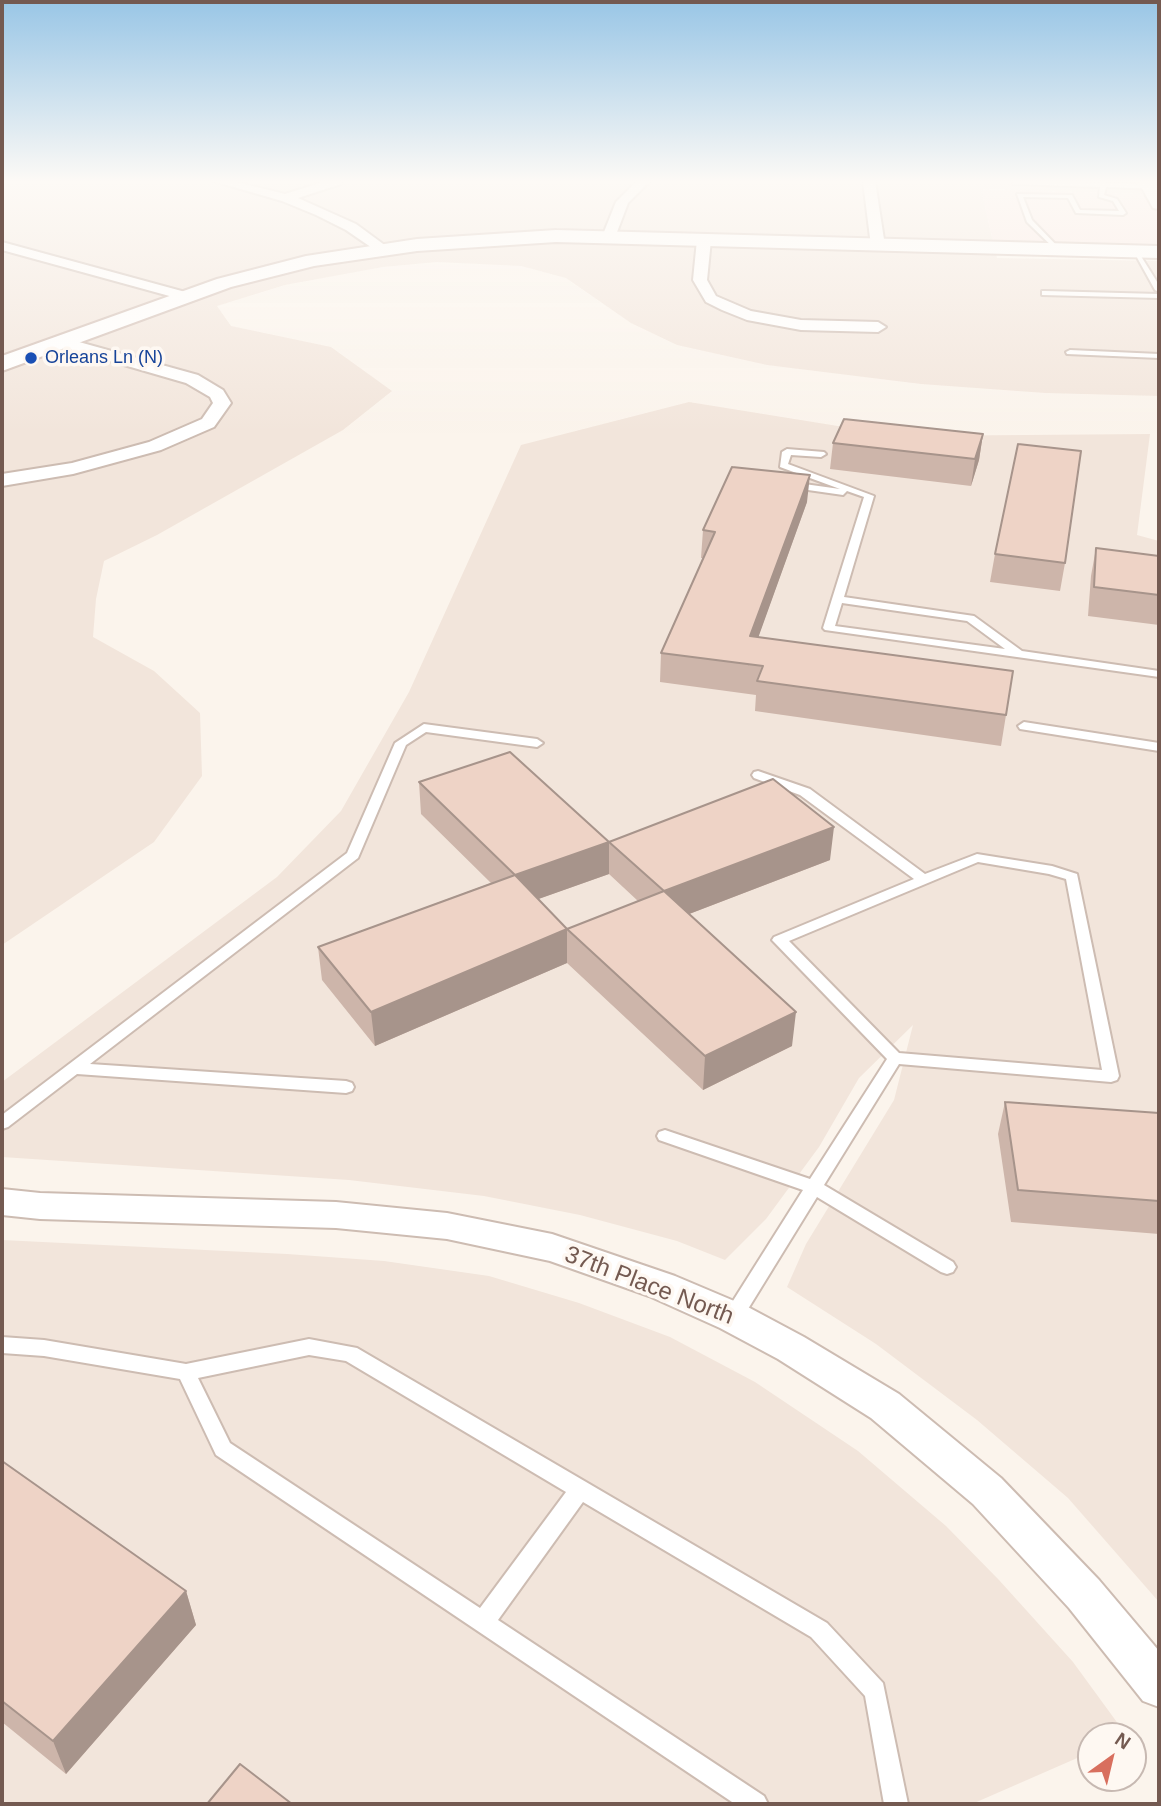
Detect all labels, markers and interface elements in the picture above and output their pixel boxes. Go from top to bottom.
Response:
place label: Orleans Ln (N) [45,347,163,369]
marker: Orleans Ln (N) [23,350,39,366]
street label: 37th Place North [560,1241,738,1331]
north arrow [1077,1722,1147,1792]
text: N [1111,1728,1134,1753]

